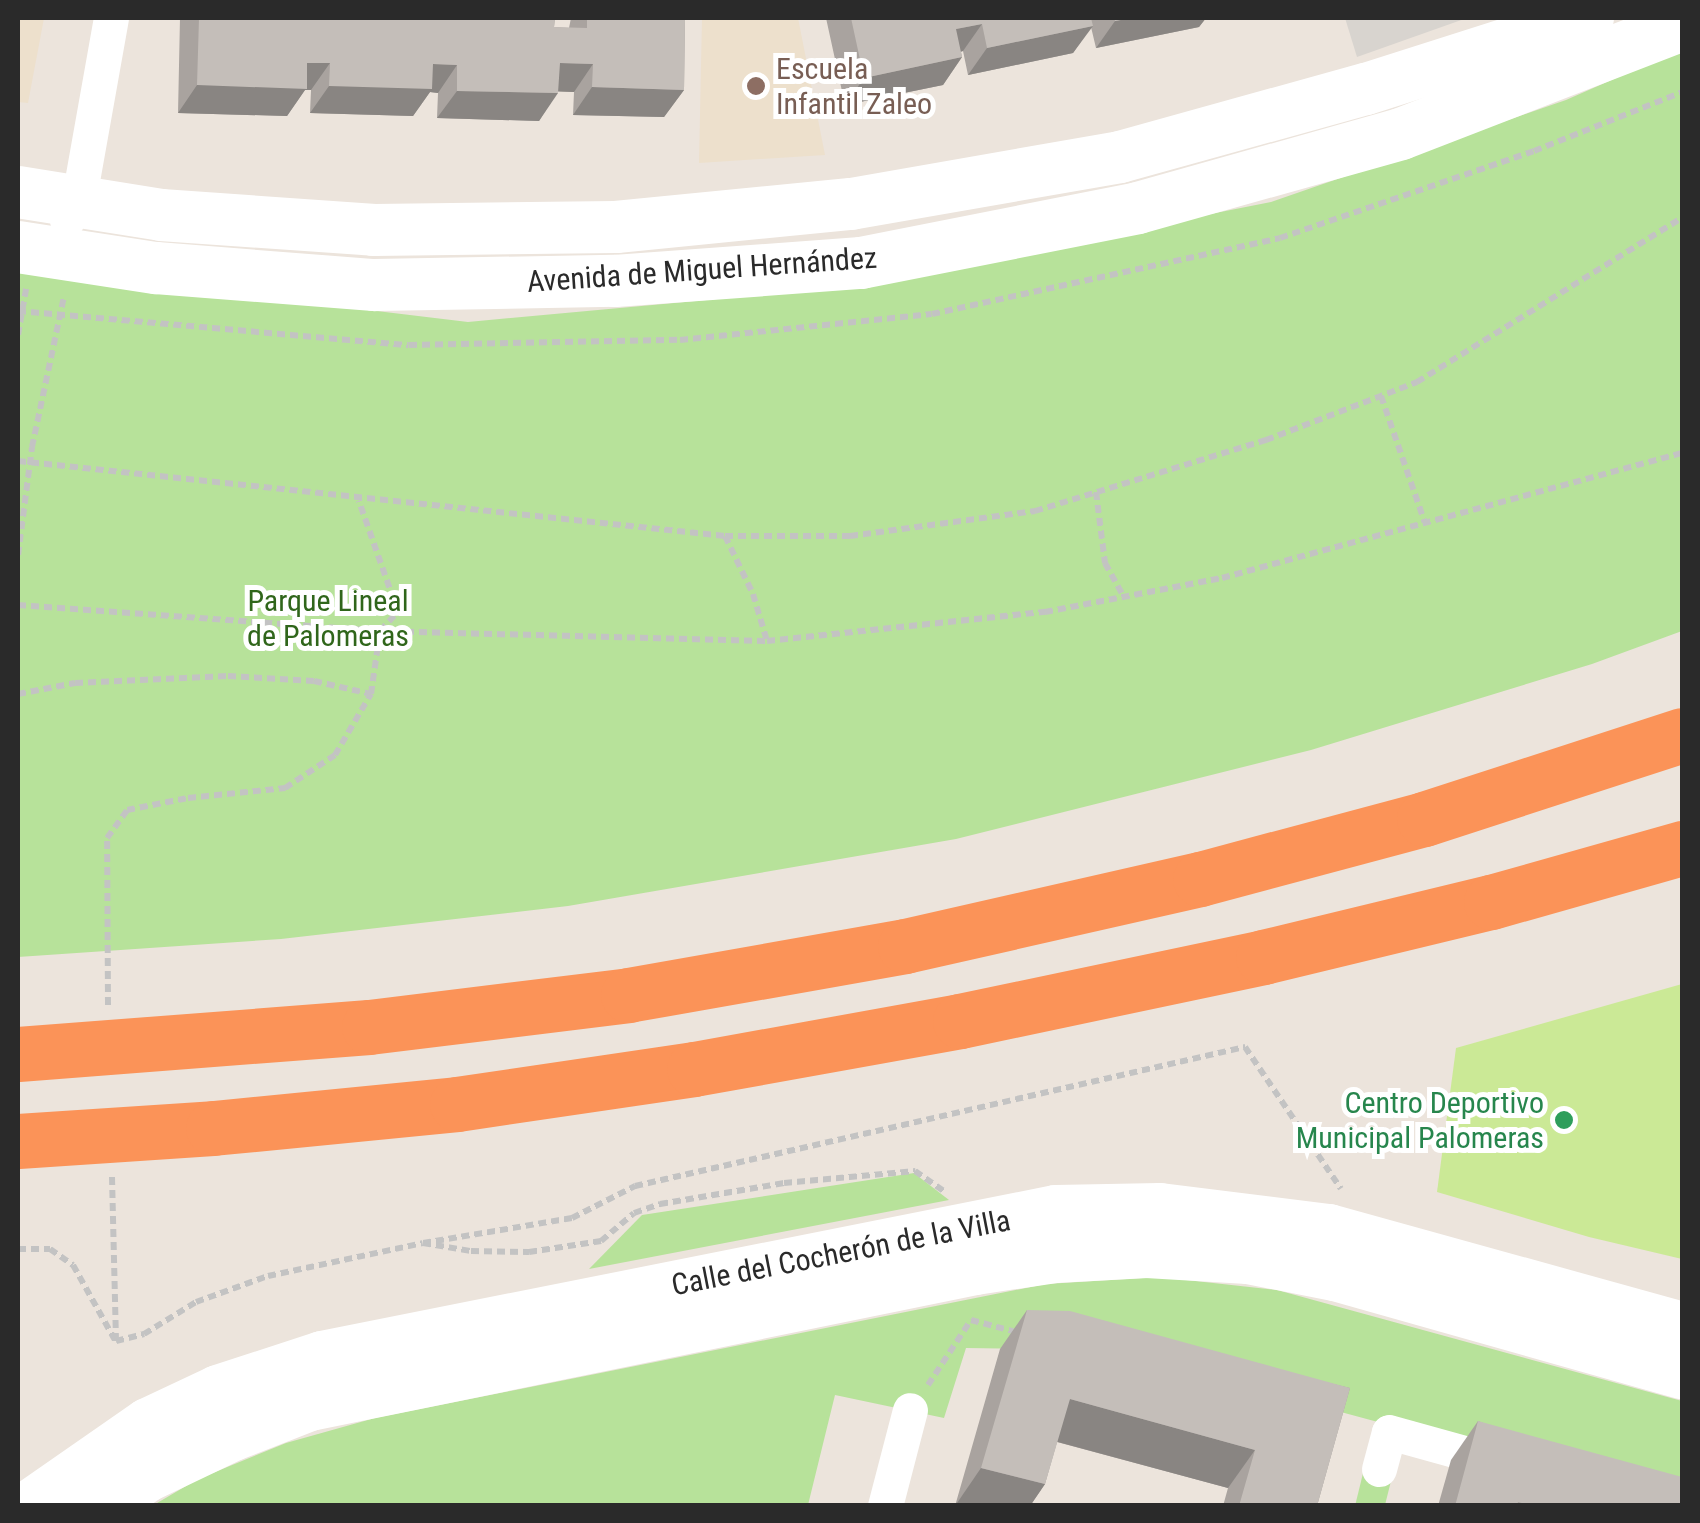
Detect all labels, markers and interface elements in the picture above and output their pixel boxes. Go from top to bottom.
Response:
place label: Escuela Infantil Zaleo [776,51,932,122]
marker: Escuela Infantil Zaleo [745,75,767,97]
street label: Avenida de Miguel Hernández [526,240,878,300]
park label: Parque Lineal de Palomeras [247,583,409,654]
place label: Centro Deportivo Municipal Palomeras [1296,1085,1544,1156]
marker: Centro Deportivo Municipal Palomeras [1553,1109,1575,1131]
street label: Calle del Cocherón de la Villa [669,1202,1013,1304]

